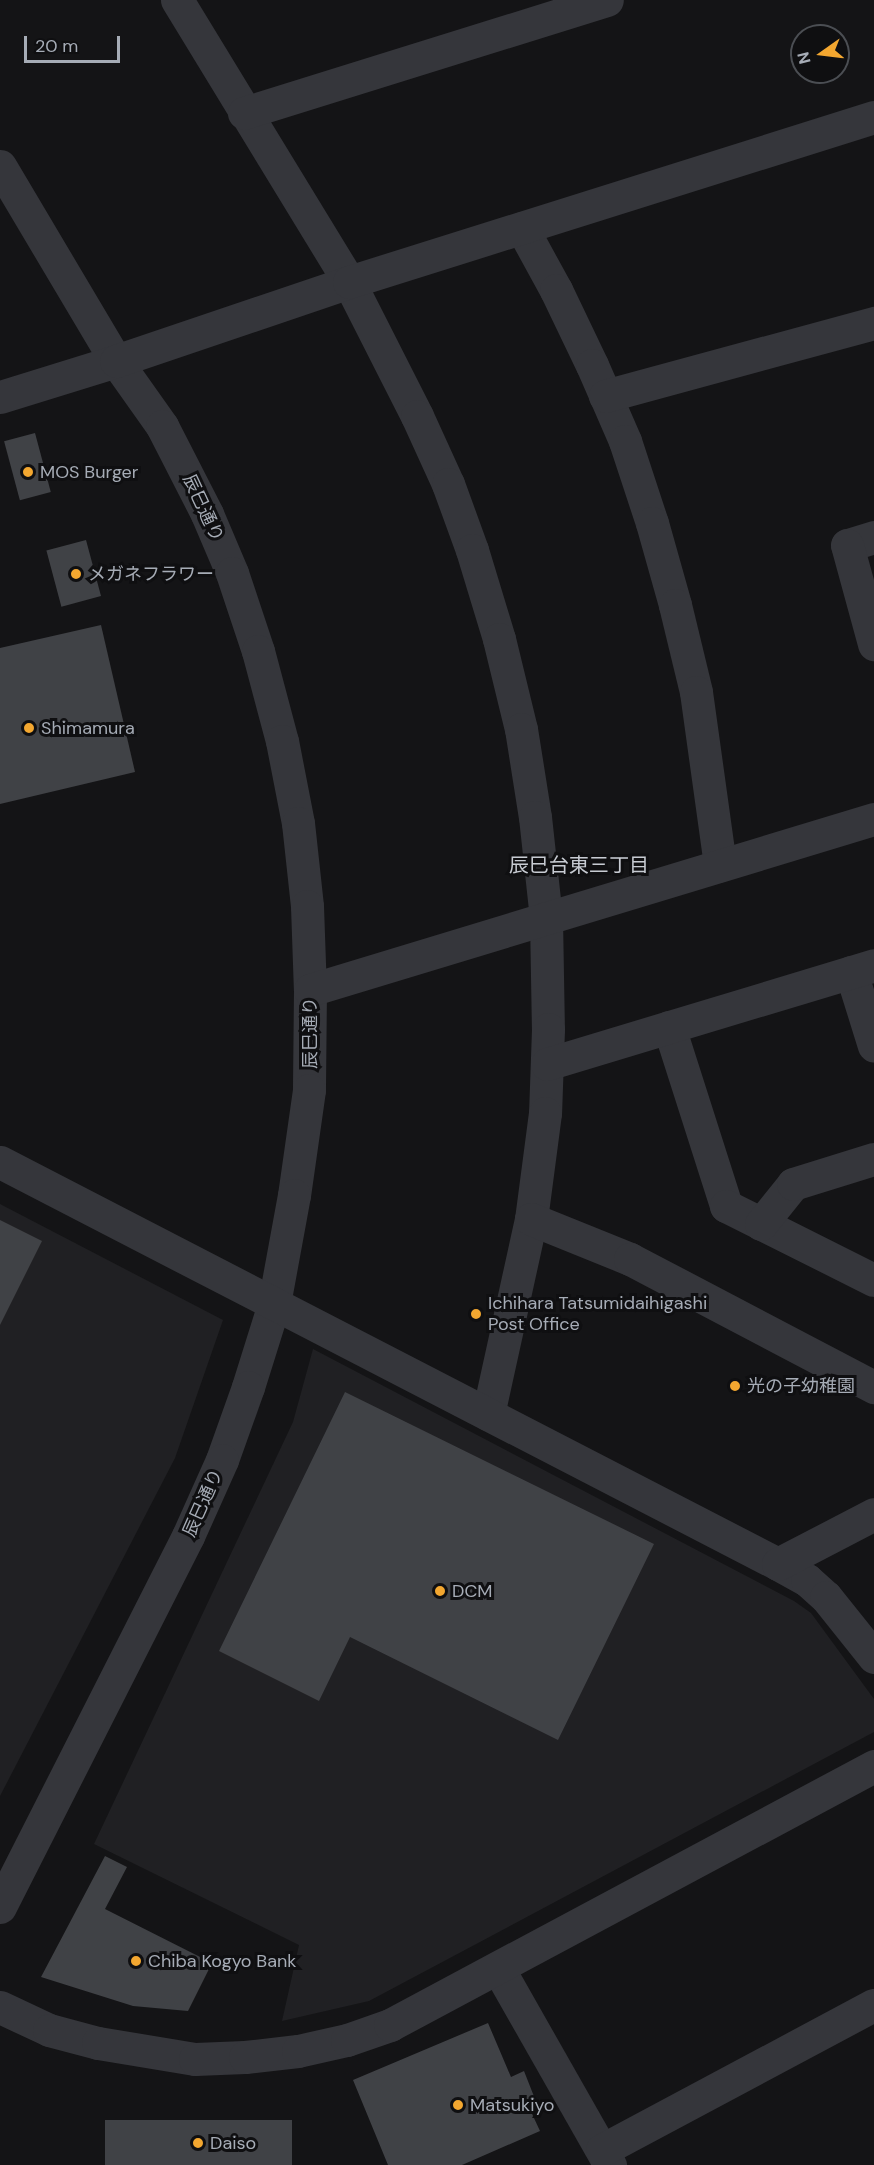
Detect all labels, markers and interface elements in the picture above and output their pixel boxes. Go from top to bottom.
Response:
scale bar [27,24,123,62]
north arrow [790,24,850,84]
text: 20 m [35,34,78,58]
text: N [792,50,816,66]
place label: MOS Burger [40,461,138,483]
marker: MOS Burger [21,465,35,479]
street label: 辰巳通り [178,471,228,545]
place label: メガネフラワー [88,563,214,585]
marker: メガネフラワー [69,567,83,581]
place label: Shimamura [41,717,135,739]
marker: Shimamura [22,721,36,735]
district label: 辰巳台東三丁目 [509,853,649,877]
street label: 辰巳通り [299,997,321,1069]
place label: Ichihara Tatsumidaihigashi Post Office [488,1293,707,1336]
marker: Ichihara Tatsumidaihigashi Post Office [469,1307,483,1321]
place label: 光の子幼稚園 [747,1375,855,1397]
marker: 光の子幼稚園 [728,1379,742,1393]
street label: 辰巳通り [178,1466,228,1540]
place label: DCM [452,1580,492,1602]
marker: DCM [433,1584,447,1598]
place label: Chiba Kogyo Bank [148,1950,296,1972]
marker: Chiba Kogyo Bank [129,1954,143,1968]
place label: Matsukiyo [470,2094,554,2116]
marker: Matsukiyo [451,2098,465,2112]
place label: Daiso [210,2132,256,2154]
marker: Daiso [191,2136,205,2150]

